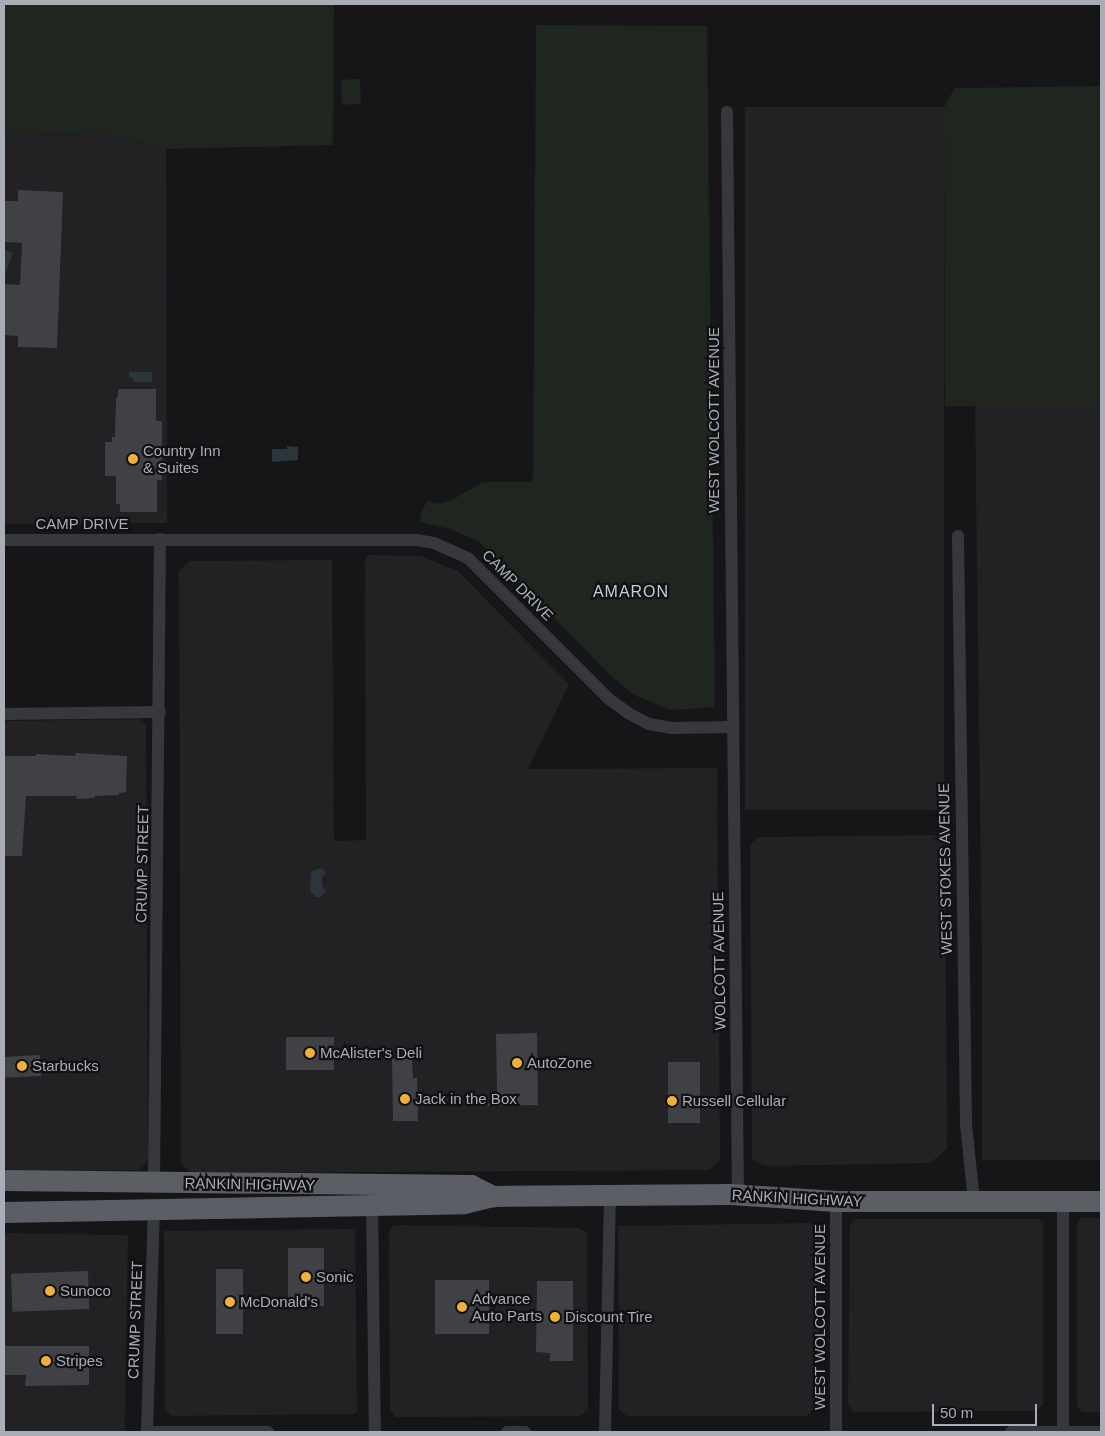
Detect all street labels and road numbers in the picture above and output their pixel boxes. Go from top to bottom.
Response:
street label: WEST WOLCOTT AVENUE [705,326,723,514]
street label: CAMP DRIVE [35,515,129,533]
street label: CAMP DRIVE [479,546,557,624]
street label: WEST STOKES AVENUE [934,782,956,956]
street label: CRUMP STREET [132,805,152,923]
street label: WOLCOTT AVENUE [709,891,729,1031]
street label: RANKIN HIGHWAY [184,1174,316,1194]
street label: RANKIN HIGHWAY [731,1186,863,1210]
street label: WEST WOLCOTT AVENUE [811,1223,829,1411]
street label: CRUMP STREET [124,1261,146,1379]

